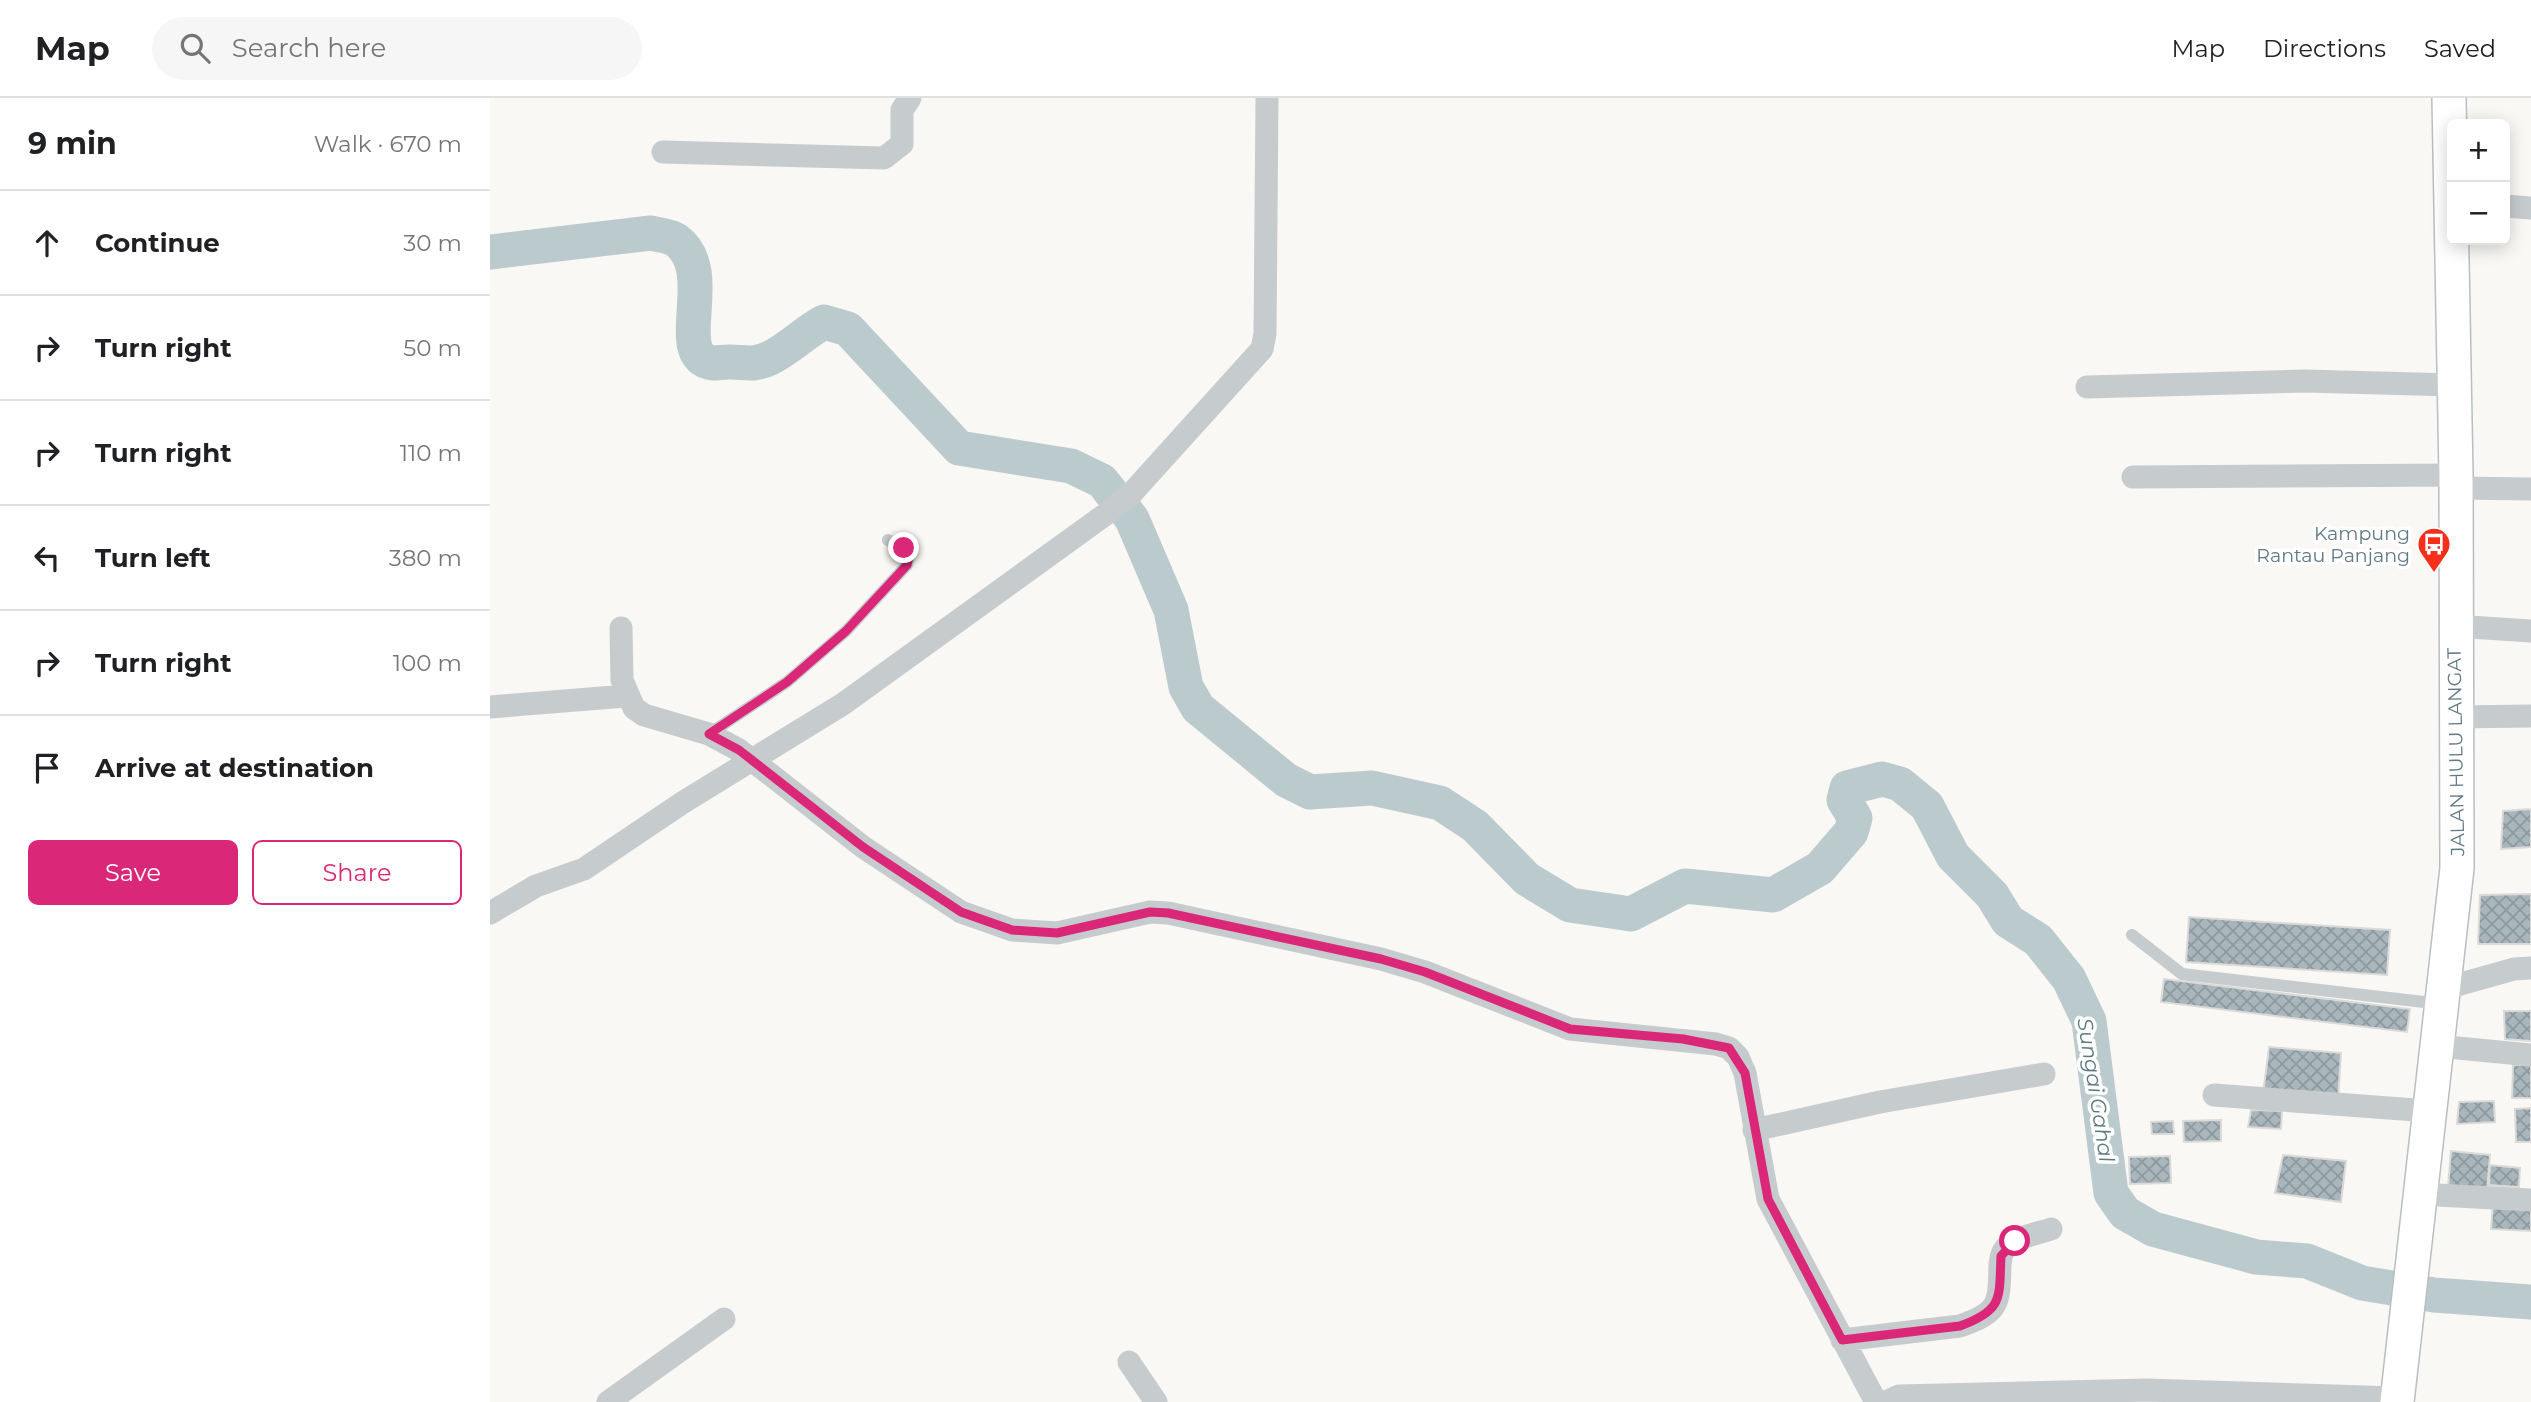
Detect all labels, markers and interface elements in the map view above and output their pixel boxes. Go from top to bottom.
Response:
search box [152,17,642,80]
text: Map [35,28,110,68]
icon: search [176,29,214,67]
text: Search here [232,32,386,64]
text: Map [2172,34,2225,63]
text: Directions [2263,34,2386,63]
text: Saved [2424,34,2496,63]
map controls [2447,119,2510,245]
button: + [2447,119,2510,182]
text: 9 min [28,125,117,162]
text: Walk · 670 m [314,130,462,158]
button: − [2447,182,2510,245]
icon: ahead [28,224,66,262]
text: Continue [95,227,220,259]
text: 30 m [403,229,462,257]
icon: right [28,329,66,367]
text: Turn right [95,332,231,364]
text: 50 m [403,334,462,362]
icon: right [28,434,66,472]
text: Turn right [95,437,231,469]
text: 110 m [400,439,462,467]
place label: Kampung Rantau Panjang [2256,522,2410,567]
bus stop icon: Kampung Rantau Panjang [2415,525,2453,574]
route end [888,532,919,563]
icon: left [28,539,66,577]
text: Turn left [95,542,211,574]
text: 380 m [389,544,462,572]
icon: right [28,644,66,682]
text: Turn right [95,647,231,679]
street label: JALAN HULU LANGAT [2443,648,2469,857]
text: 100 m [393,649,462,677]
icon: arrive [28,749,66,787]
text: Arrive at destination [95,752,374,784]
button: Save [28,840,238,905]
button: Share [252,840,462,905]
water label: Sungai Gahal [2072,1016,2120,1164]
route start [1999,1225,2030,1256]

